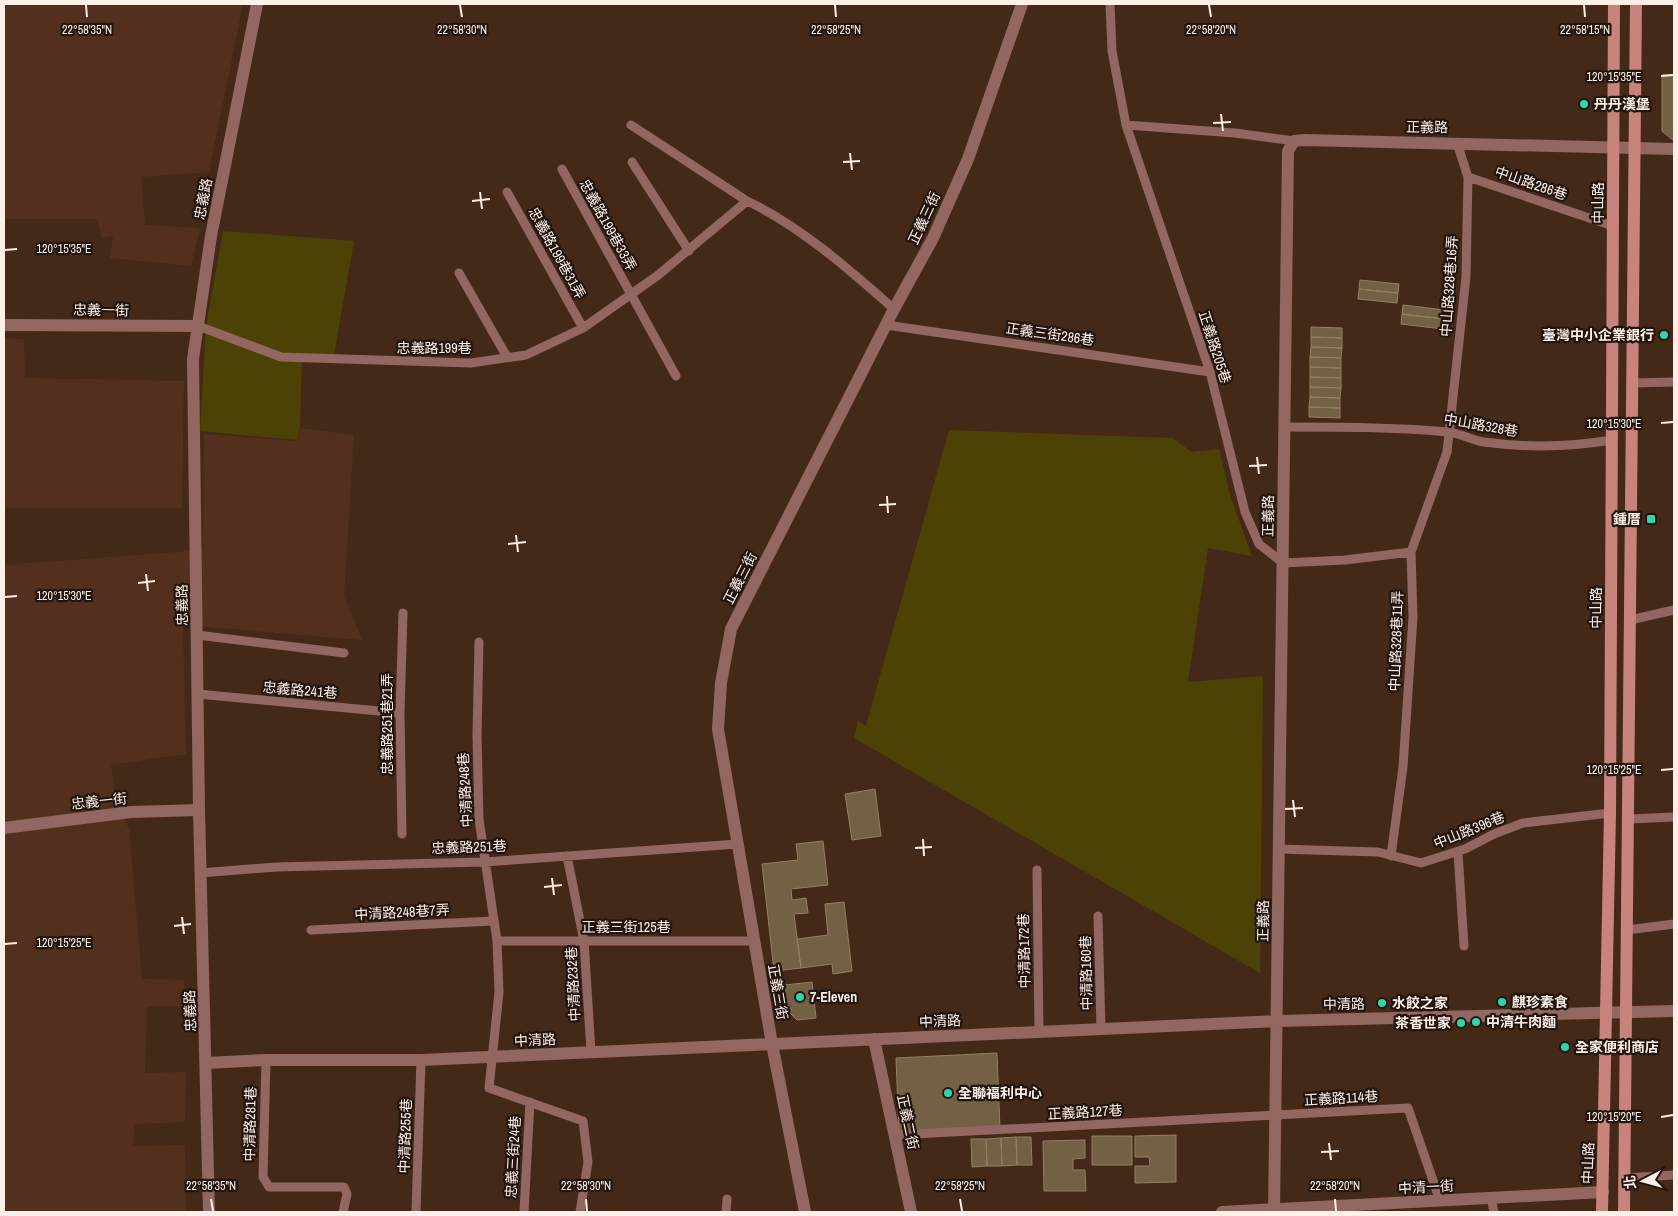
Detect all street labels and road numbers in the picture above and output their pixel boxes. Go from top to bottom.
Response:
street label: 正義路 [1406,118,1448,136]
street label: 中山路286巷 [1493,162,1569,204]
street label: 忠義路199巷33弄 [575,176,641,274]
street label: 忠義路 [190,177,216,221]
street label: 中山路 [1589,182,1607,224]
street label: 正義三街 [904,189,944,247]
street label: 忠義路199巷31弄 [524,204,590,302]
street label: 中山路328巷16弄 [1436,235,1462,337]
street label: 忠義一街 [73,301,129,319]
street label: 正義路205巷 [1195,308,1235,386]
street label: 正義三街286巷 [1005,319,1095,349]
street label: 忠義路199巷 [396,339,472,357]
street label: 中山路328巷 [1442,410,1520,440]
street label: 正義路 [1259,495,1277,537]
street label: 正義三街 [719,549,761,607]
street label: 忠義路 [173,584,191,626]
street label: 中山路 [1587,587,1605,629]
street label: 中山路328巷11弄 [1385,590,1407,692]
street label: 忠義路251巷21弄 [378,673,396,775]
street label: 忠義路241巷 [262,678,338,702]
street label: 中清路248巷 [454,752,476,828]
street label: 忠義一街 [70,789,128,813]
street label: 中山路396巷 [1431,808,1507,852]
street label: 忠義路251巷 [431,837,507,857]
street label: 正義路 [1254,900,1272,942]
street label: 中清路248巷7弄 [354,901,450,923]
street label: 中清路172巷 [1014,913,1034,989]
street label: 正義三街125巷 [581,918,671,936]
street label: 中清路160巷 [1076,935,1096,1011]
street label: 中清路232巷 [562,946,584,1022]
street label: 正義三街 [764,963,792,1021]
street label: 忠義路 [180,990,200,1032]
street label: 中清路 [1323,995,1365,1013]
street label: 中清路 [919,1011,961,1031]
street label: 中清路 [514,1030,556,1050]
street label: 中清路281巷 [240,1086,260,1162]
street label: 正義路114巷 [1303,1087,1379,1109]
street label: 正義二街 [893,1093,923,1151]
street label: 中清路255巷 [395,1098,415,1174]
street label: 正義路127巷 [1047,1101,1123,1123]
street label: 忠義三街24巷 [502,1115,524,1199]
street label: 中山路 [1578,1142,1598,1184]
street label: 中清一街 [1398,1177,1454,1197]

